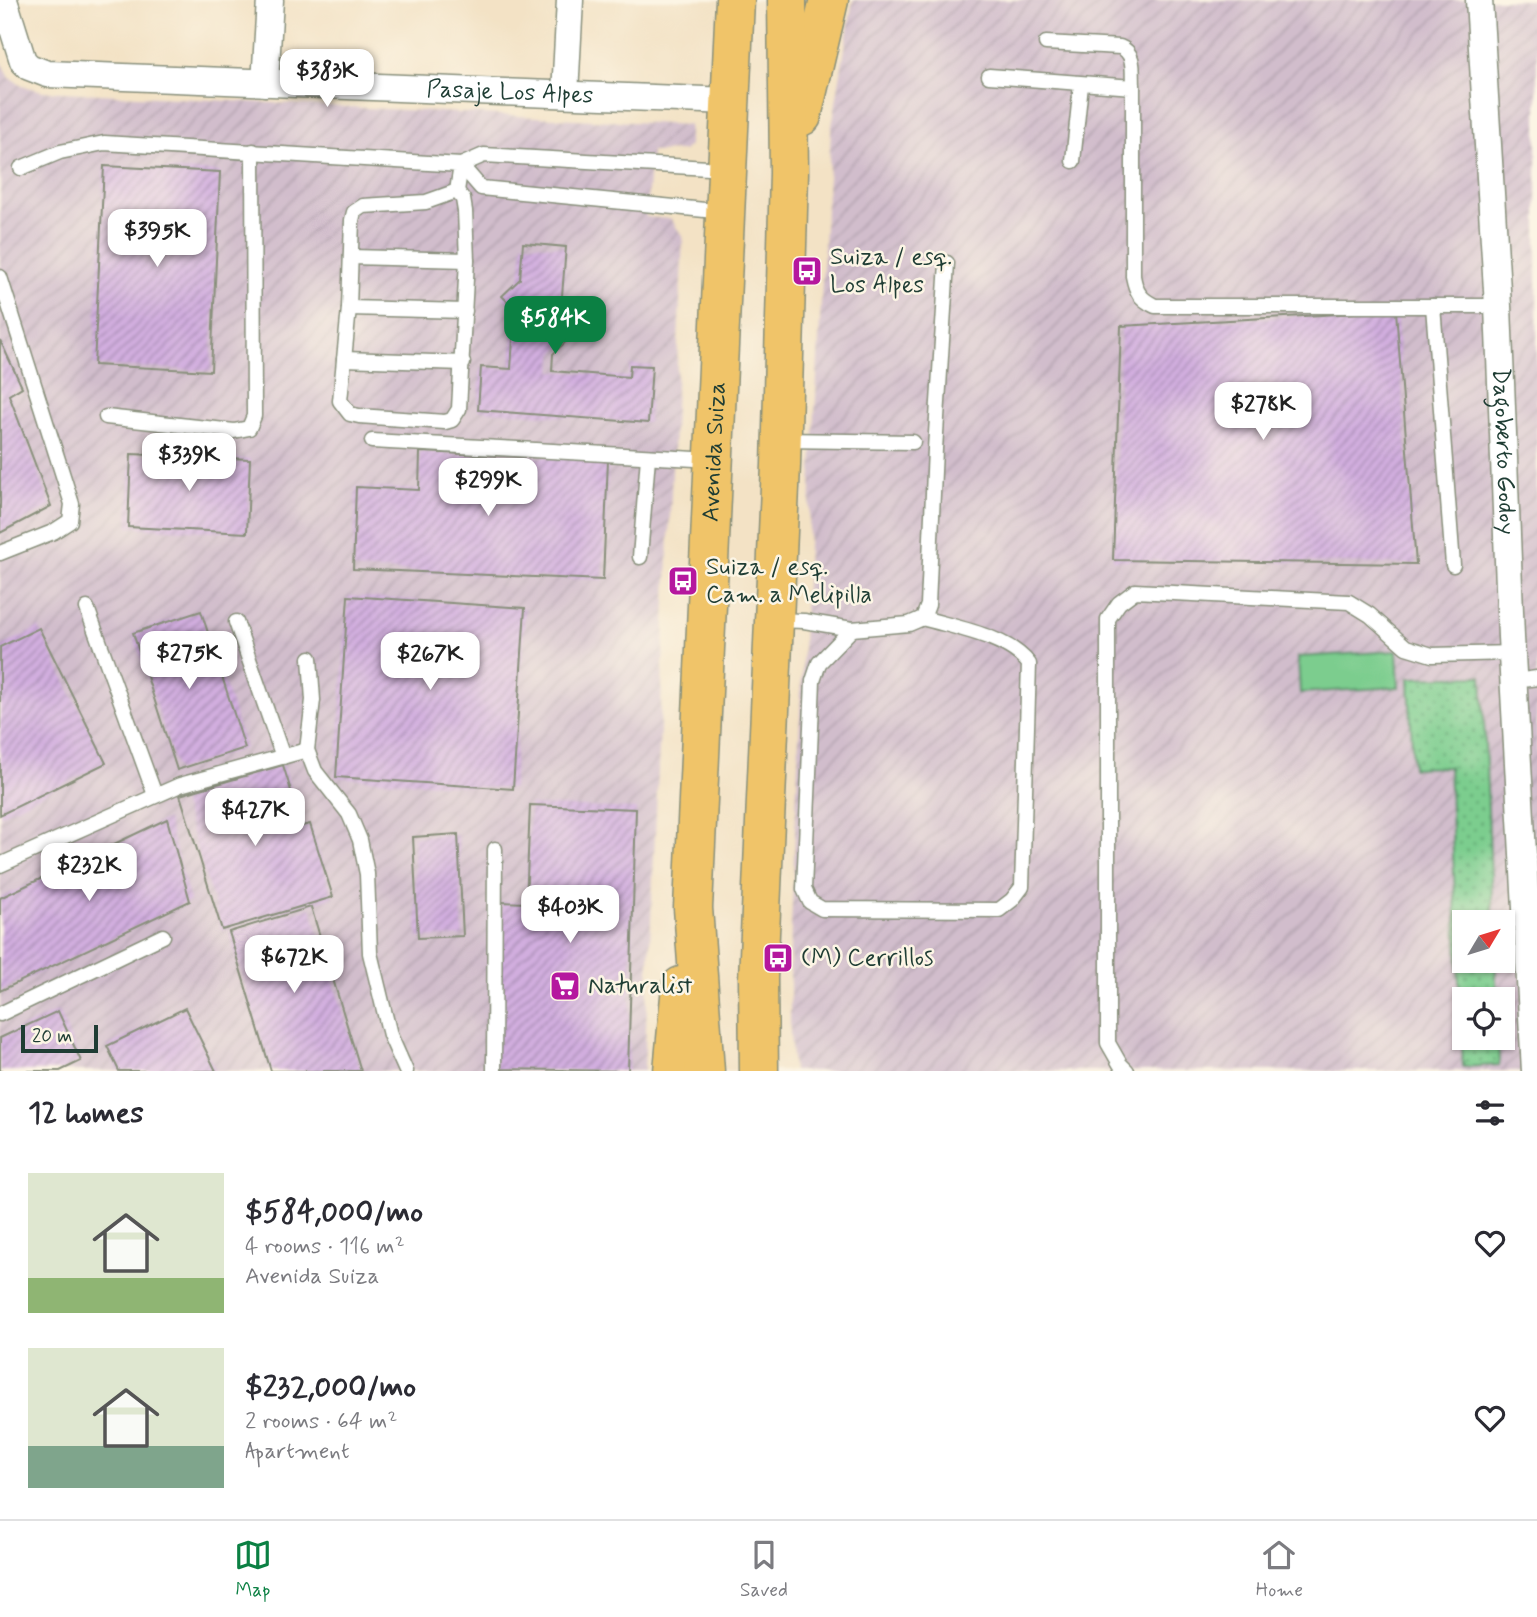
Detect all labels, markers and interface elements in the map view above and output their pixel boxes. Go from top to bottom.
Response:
pin: $383K [278,50,376,109]
text: $383K [296,57,358,87]
street label: Pasaje Los Alpes [426,74,594,111]
pin: $395K [108,210,206,269]
text: $395K [124,217,190,247]
place label: Suiza / esq. Los Alpes [830,242,952,301]
bus stop icon: Suiza / esq. Los Alpes [790,254,824,288]
pin: $584K [506,296,604,356]
text: $584K [520,304,590,334]
street label: Dagoberto Godoy [1483,367,1522,535]
street label: Avenida Suiza [695,381,733,523]
pin: $278K [1214,382,1312,442]
text: $278K [1230,390,1296,420]
pin: $339K [140,434,238,493]
text: $339K [158,441,220,471]
pin: $299K [439,458,537,518]
text: $299K [455,466,521,496]
place label: Suiza / esq. Cam. a Melipilla [706,552,872,611]
bus stop icon: Suiza / esq. Cam. a Melipilla [666,564,700,598]
pin: $275K [140,632,238,691]
pin: $267K [381,632,479,692]
text: $275K [156,639,222,669]
text: $267K [397,640,463,670]
pin: $427K [206,788,304,848]
text: $427K [221,796,289,826]
pin: $232K [40,844,138,903]
text: $232K [57,851,121,881]
pin: $403K [521,886,619,945]
text: $403K [537,893,603,923]
north arrow [1452,910,1516,973]
map controls [1452,910,1515,1050]
pin: $672K [245,936,343,995]
bus stop icon: (M) Cerrillos [761,941,795,975]
text: $672K [261,943,327,973]
place label: (M) Cerrillos [801,943,934,974]
supermarket icon: Naturalist [548,969,582,1003]
place label: Naturalist [588,971,693,1002]
button: locate [1452,987,1515,1050]
scale bar [21,1022,98,1054]
text: 20 m [32,1024,72,1049]
text: 12 homes [28,1094,144,1133]
icon: filters [1471,1094,1509,1132]
text: $584,000/mo [245,1193,423,1232]
icon: home [84,1201,168,1285]
icon: heart [1471,1224,1509,1262]
text: 4 rooms · 116 m² [245,1232,405,1262]
text: Avenida Suiza [245,1262,379,1292]
text: $232,000/mo [245,1368,416,1407]
icon: home [84,1376,168,1460]
icon: heart [1471,1399,1509,1437]
text: 2 rooms · 64 m² [245,1407,397,1437]
text: Apartment [245,1437,350,1467]
tab: Map [234,1536,272,1603]
tab: Saved [740,1536,788,1603]
tab: Home [1256,1536,1303,1603]

